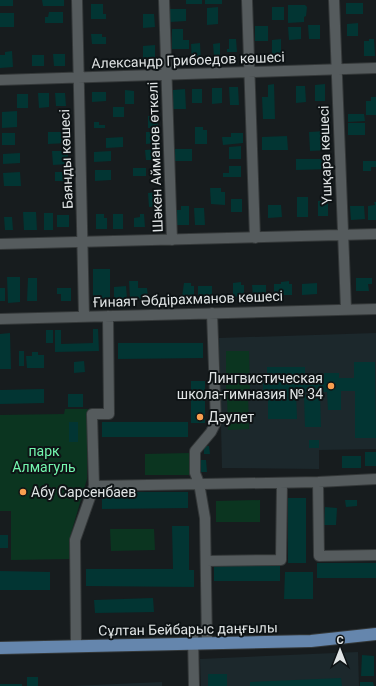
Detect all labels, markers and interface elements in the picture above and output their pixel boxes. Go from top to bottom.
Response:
street label: Александр Грибоедов көшесі [91,49,285,71]
street label: Шәкен Айманов өткелі [144,81,166,233]
street label: Үшқара көшесі [315,105,335,205]
street label: Баянды көшесі [56,109,76,209]
street label: Ғинаят Әбдірахманов көшесі [93,288,283,310]
place label: Лингвистическая школа-гимназия № 34 [177,370,323,402]
marker: Лингвистическая школа-гимназия № 34 [326,381,336,391]
place label: Дәулет [208,409,255,425]
marker: Дәулет [195,412,205,422]
park label: парк Алмагуль [12,443,76,475]
place label: Абу Сарсенбаев [31,484,136,500]
marker: Абу Сарсенбаев [18,487,28,497]
street label: Сұлтан Бейбарыс даңғылы [98,619,278,639]
north arrow [320,630,360,670]
text: С [336,634,344,647]

